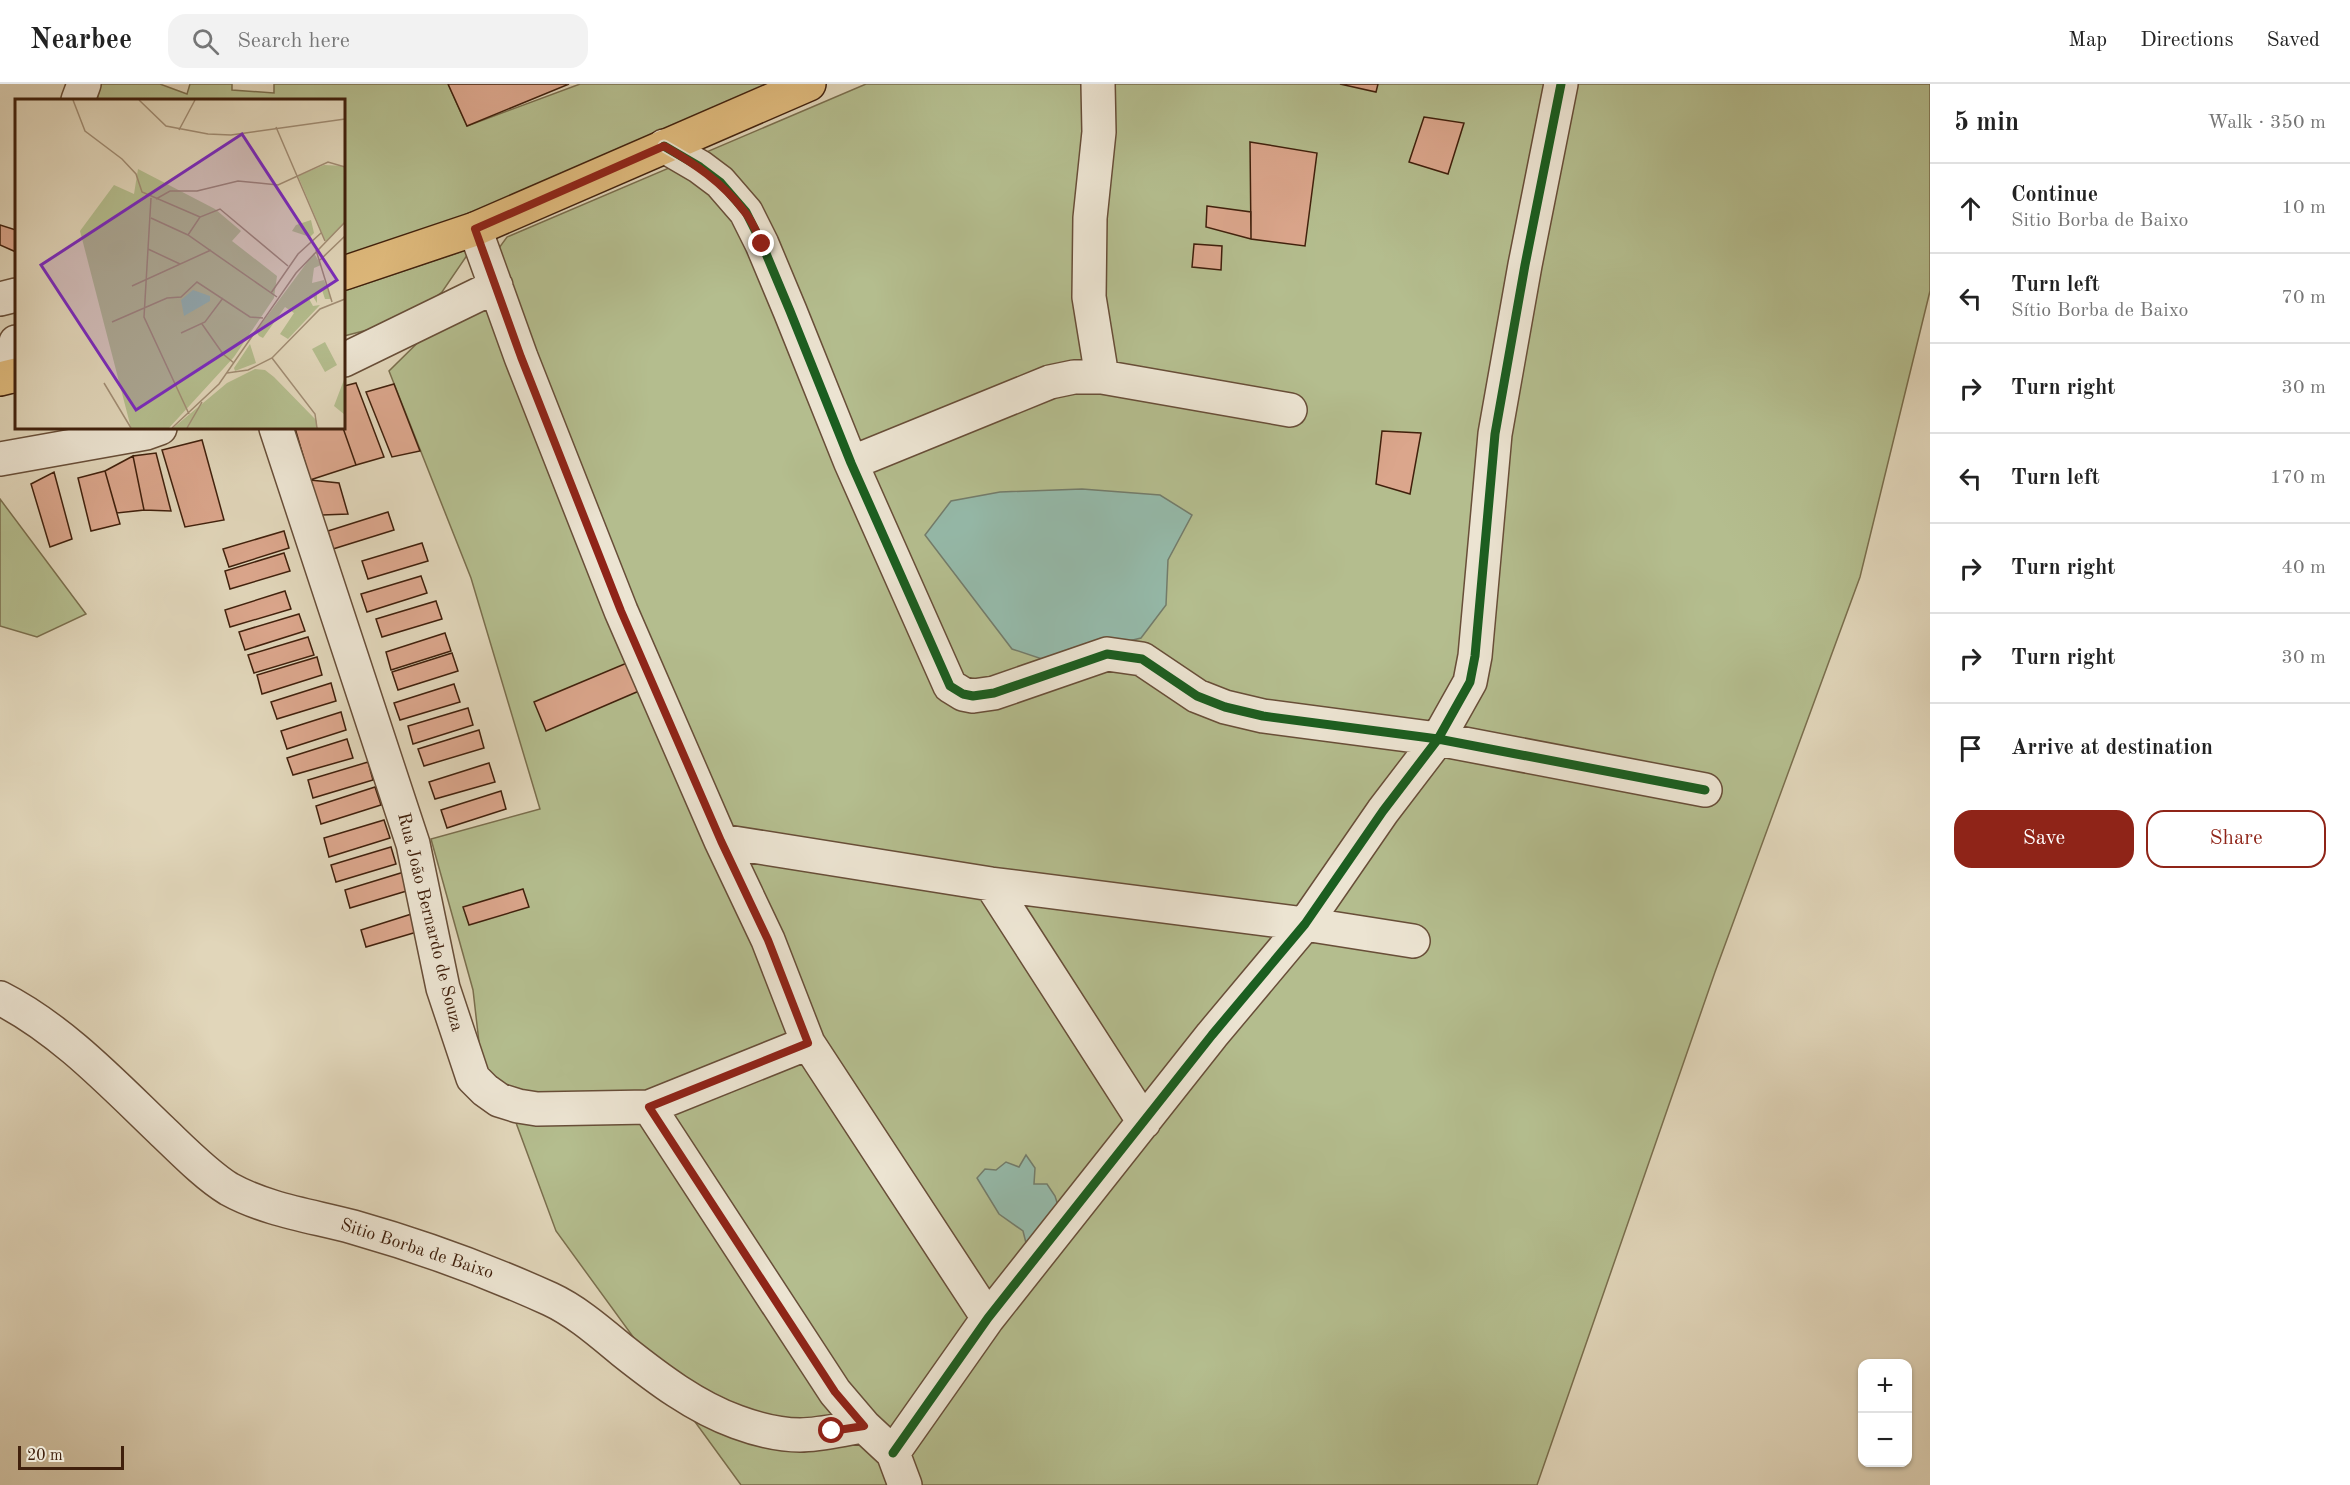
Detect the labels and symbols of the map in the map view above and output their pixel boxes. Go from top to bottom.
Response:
inset map [15,99,345,429]
route end [748,230,774,256]
street label: Rua João Bernardo de Souza [394,811,466,1033]
street label: Sitio Borba de Baixo [338,1216,496,1282]
route start [818,1417,844,1443]
scale bar [18,1443,124,1470]

